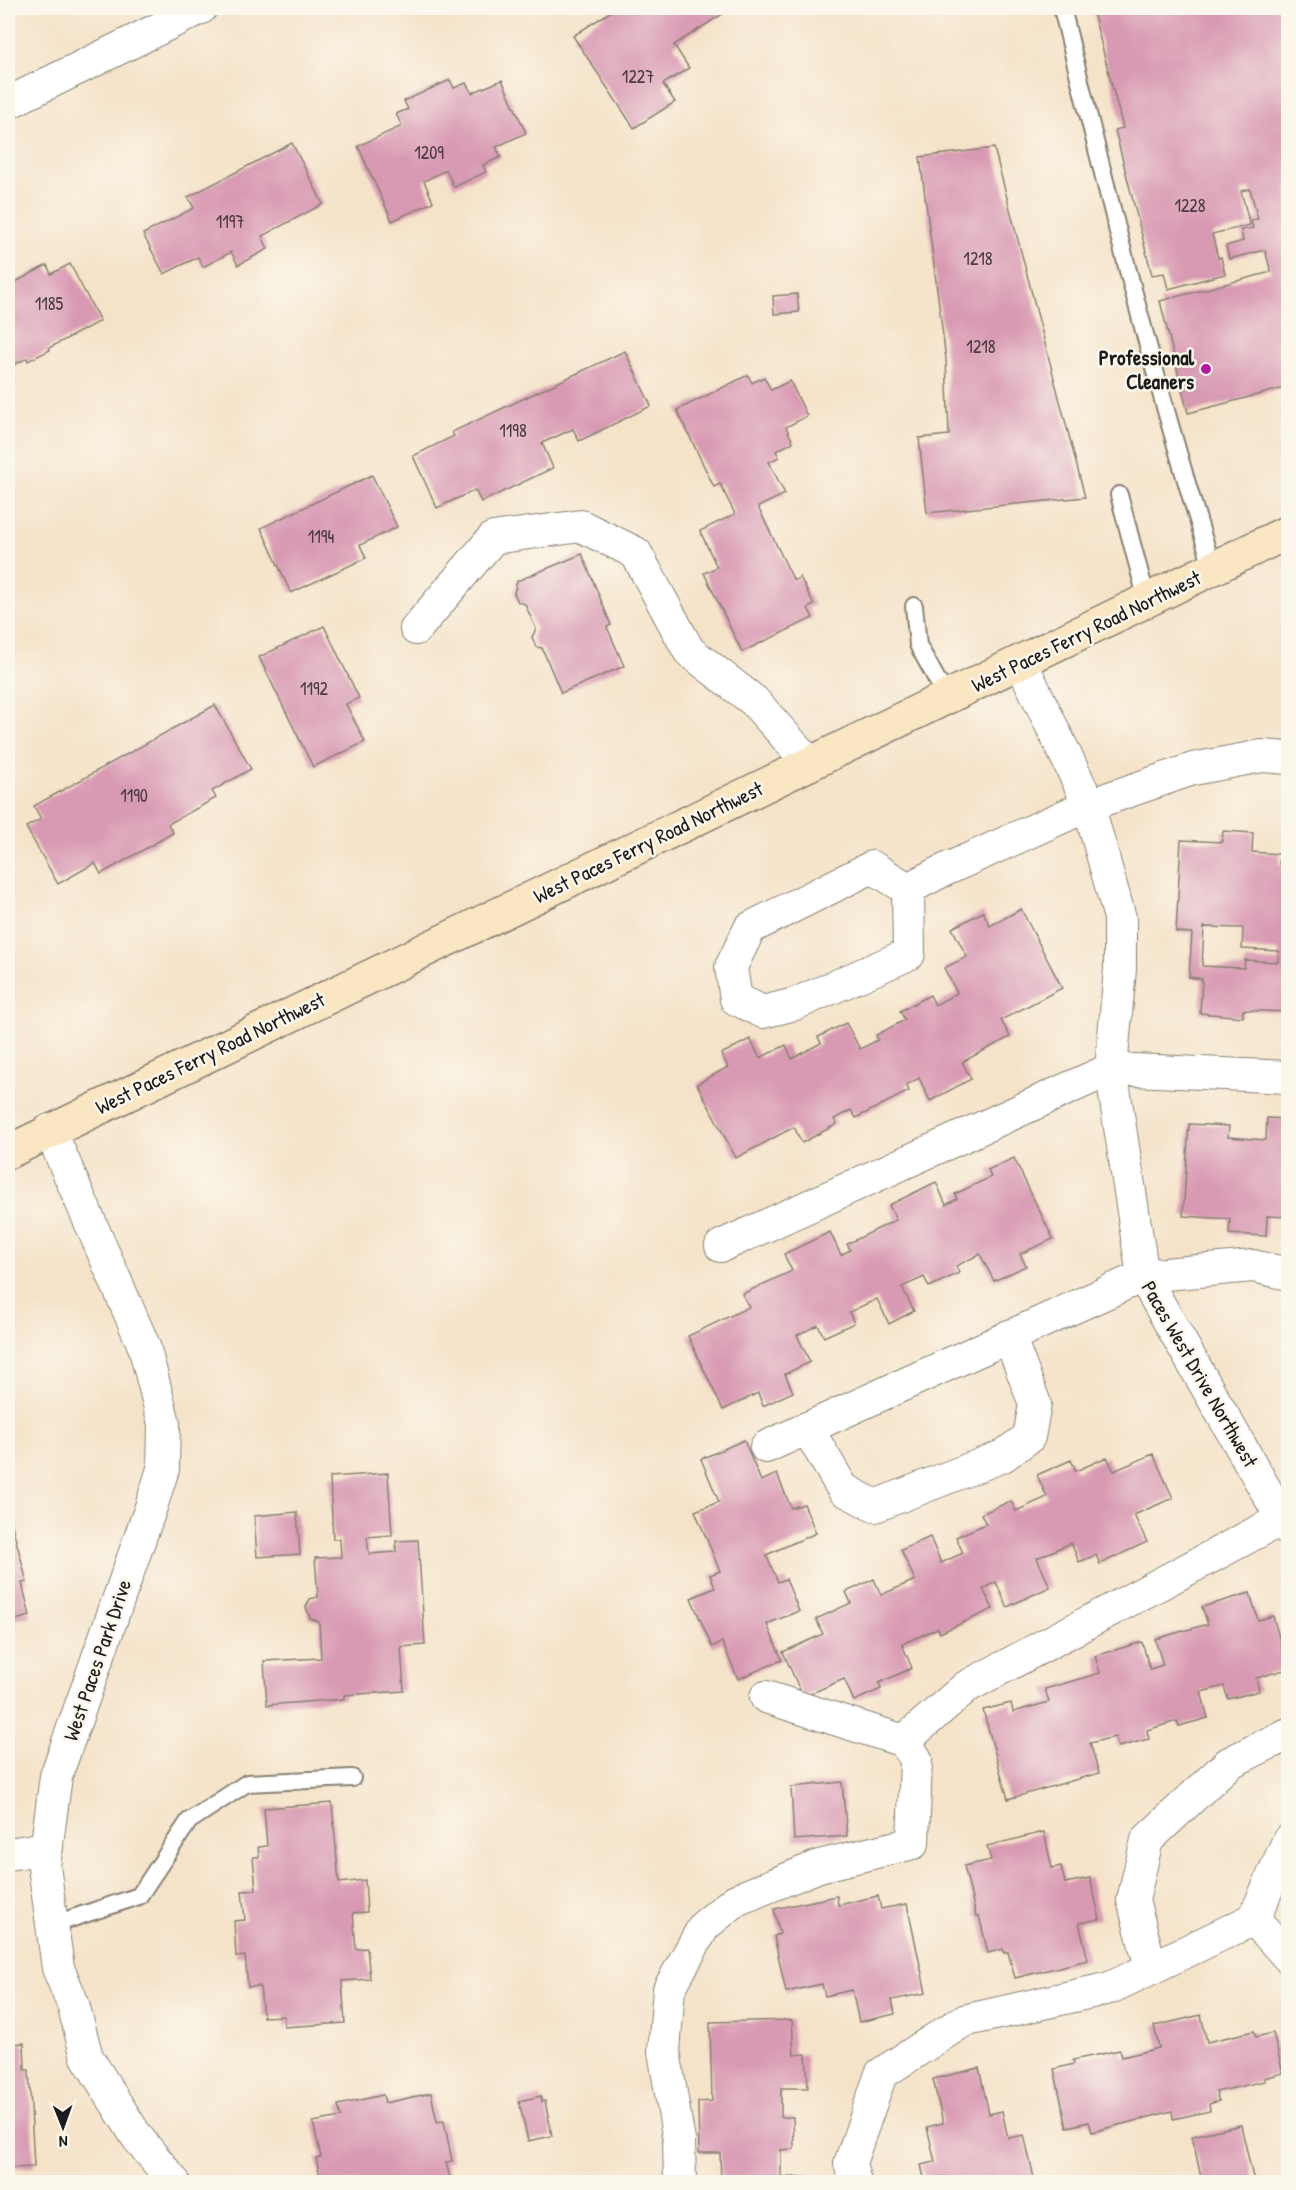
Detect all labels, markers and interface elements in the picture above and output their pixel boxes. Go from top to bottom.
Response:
house number: 1227 [622,64,654,89]
house number: 1209 [414,140,444,165]
house number: 1228 [1174,193,1206,218]
house number: 1197 [216,209,244,234]
house number: 1218 [963,246,993,271]
house number: 1185 [35,291,64,316]
house number: 1218 [966,334,996,359]
place label: Professional Cleaners [1099,343,1194,396]
marker: Professional Cleaners [1199,362,1213,376]
house number: 1198 [499,418,527,443]
house number: 1194 [308,524,334,549]
street label: West Paces Ferry Road Northwest [967,562,1206,699]
house number: 1192 [300,676,329,701]
street label: West Paces Ferry Road Northwest [529,773,768,910]
house number: 1190 [120,783,148,808]
street label: West Paces Ferry Road Northwest [91,984,330,1121]
street label: Paces West Drive Northwest [1135,1276,1266,1473]
street label: West Paces Park Drive [56,1576,138,1744]
north arrow [33,2097,93,2157]
text: N [58,2131,68,2153]

